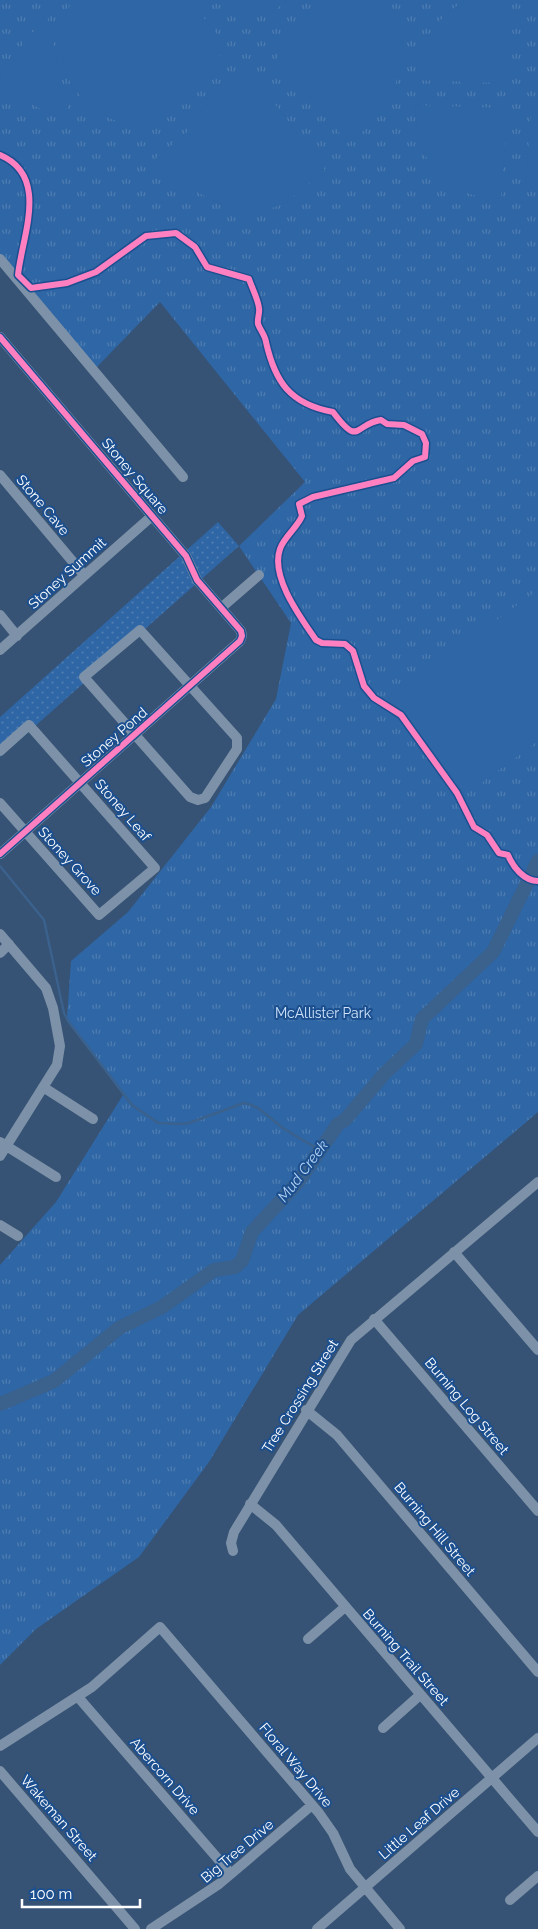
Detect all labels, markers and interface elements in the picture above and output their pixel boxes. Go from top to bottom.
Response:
street label: Stoney Square [99,435,171,517]
street label: Stone Cave [13,472,73,538]
street label: Stoney Summit [25,534,109,612]
street label: Stoney Pond [78,704,150,770]
street label: Stoney Leaf [92,776,155,845]
street label: Stoney Grove [35,824,105,898]
park label: McAllister Park [275,1005,372,1021]
water label: Mud Creek [274,1137,332,1205]
street label: Tree Crossing Street [259,1336,341,1456]
street label: Burning Log Street [422,1354,512,1458]
street label: Burning Hill Street [391,1479,479,1579]
street label: Burning Trail Street [360,1606,452,1709]
street label: Floral Way Drive [256,1720,336,1810]
street label: Abercorn Drive [127,1734,203,1818]
street label: Wakeman Street [18,1772,101,1864]
street label: Little Leaf Drive [376,1784,462,1862]
street label: Big Tree Drive [198,1816,276,1886]
scale bar [22,1876,140,1908]
text: 100 m [30,1885,72,1903]

